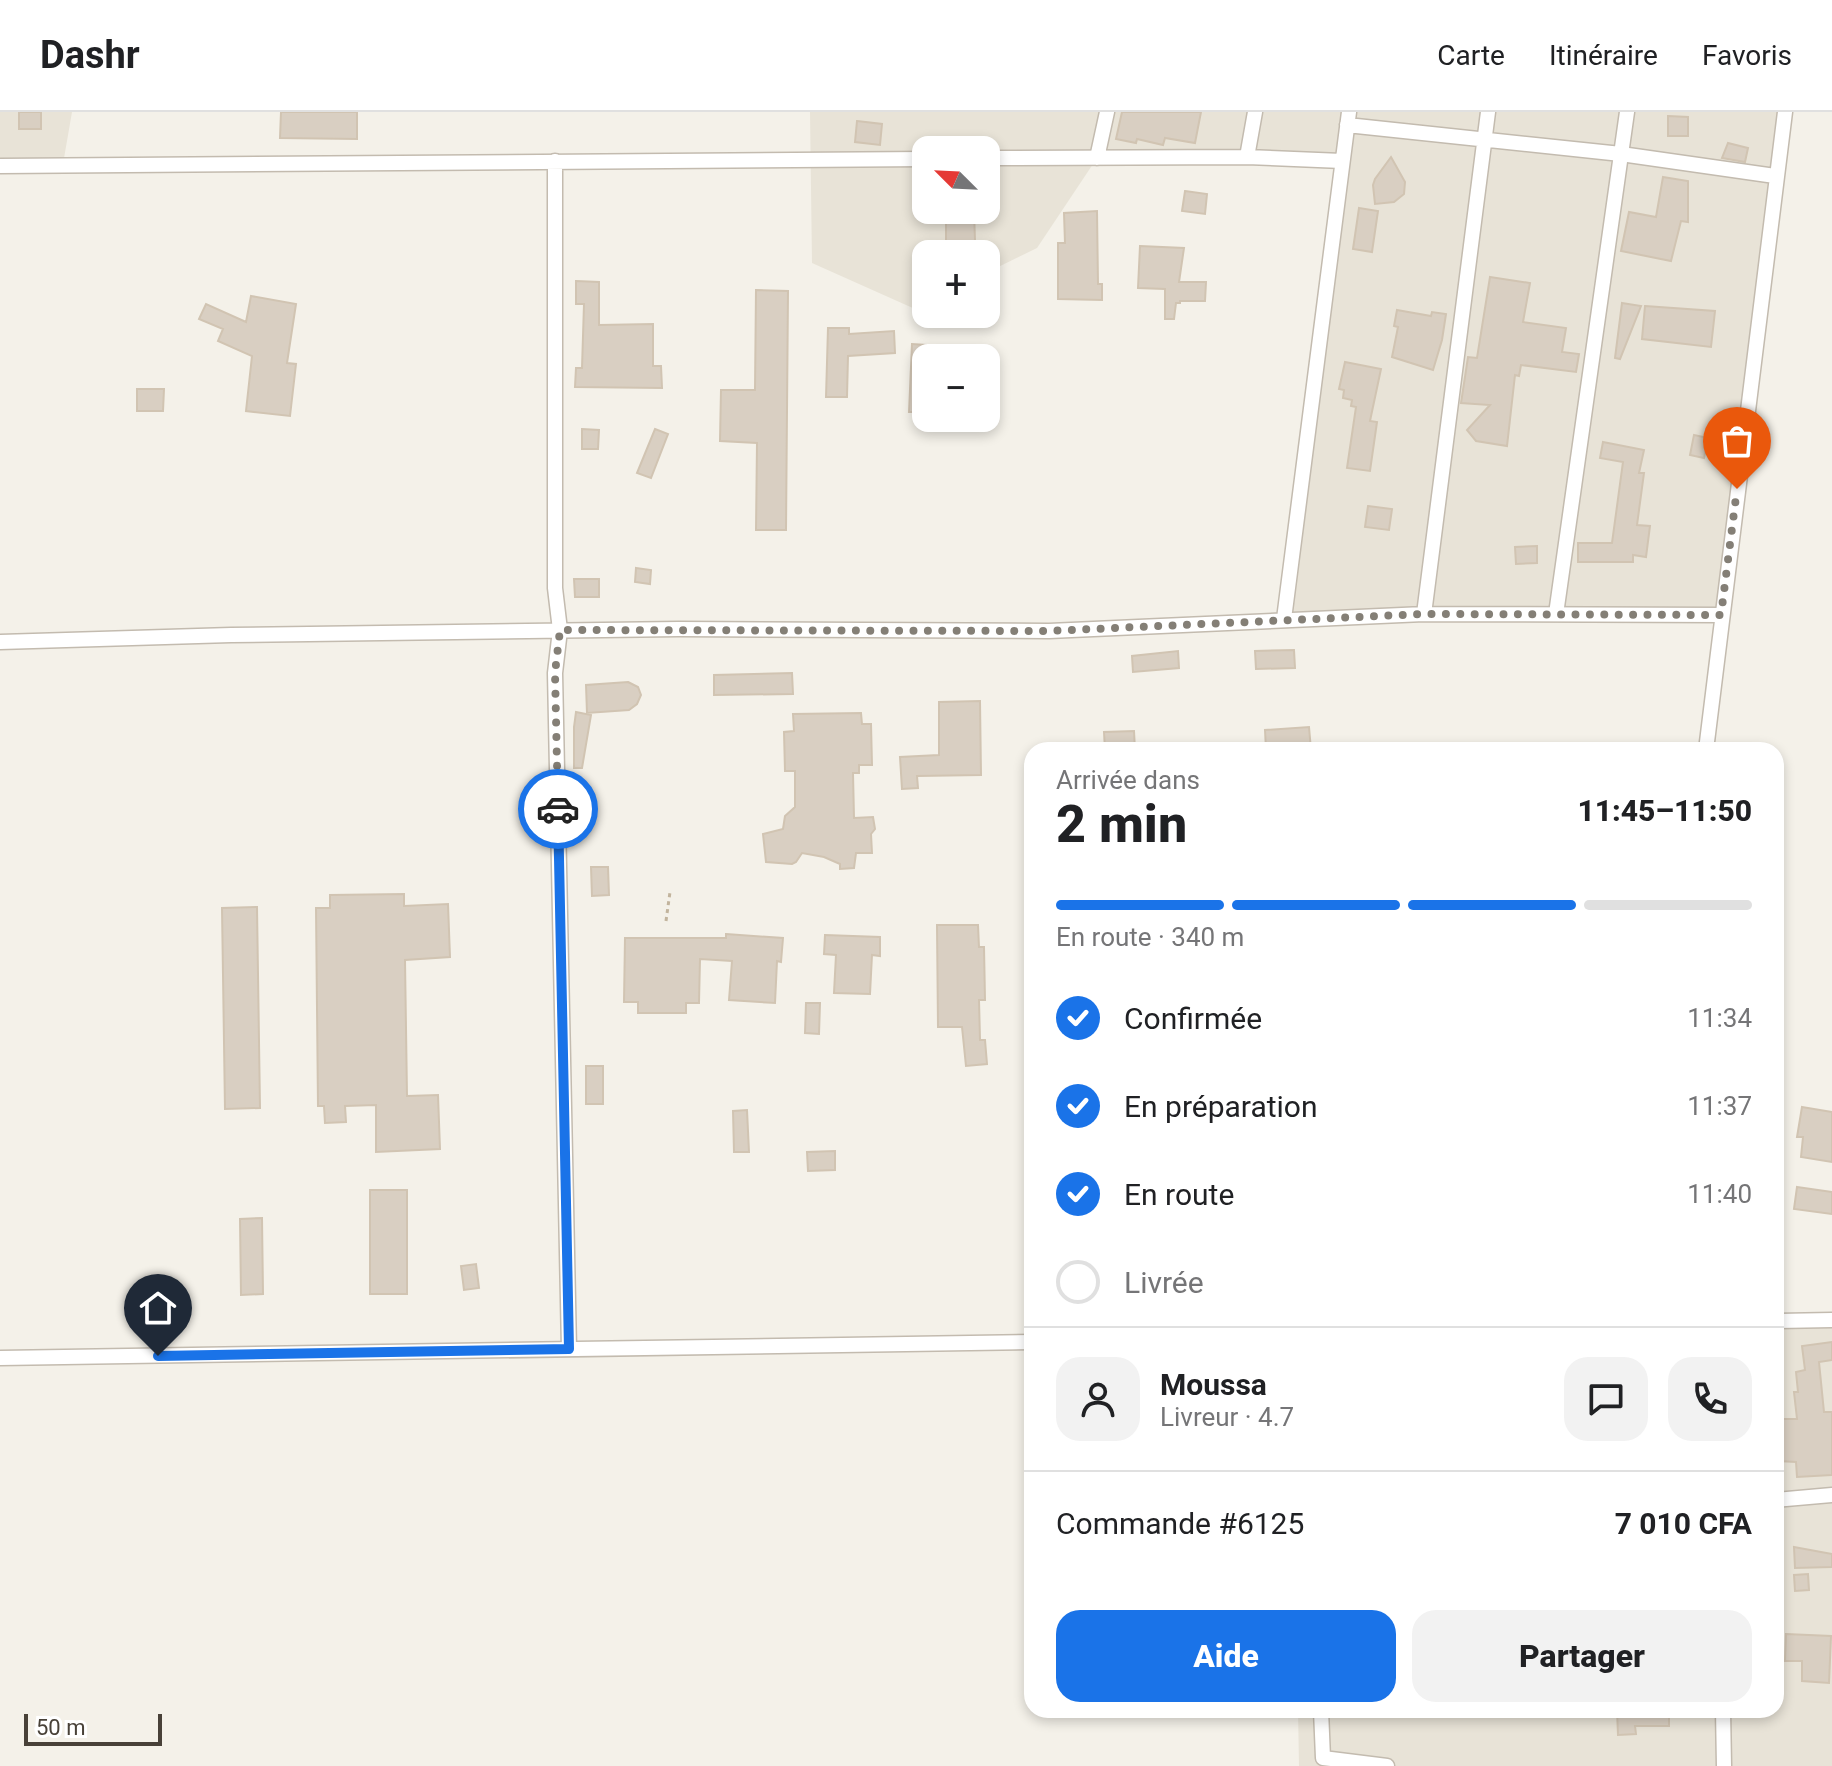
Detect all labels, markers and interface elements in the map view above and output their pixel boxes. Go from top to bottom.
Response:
text: Dashr [40,33,140,77]
text: Carte [1437,39,1505,72]
text: Itinéraire [1549,39,1658,72]
text: Favoris [1702,39,1792,72]
north arrow [912,136,1000,224]
map controls [912,136,1000,432]
button: + [912,240,1000,328]
button: − [912,344,1000,432]
pin [1703,407,1771,489]
icon: bag [1715,419,1759,463]
text: Arrivée dans [1056,765,1200,795]
courier [518,769,598,849]
icon: car [536,787,580,831]
text: 11:45–11:50 [1577,793,1752,828]
text: 2 min [1056,794,1187,855]
text: En route · 340 m [1056,922,1244,952]
icon: check [1056,996,1100,1040]
text: Confirmée [1124,1001,1262,1036]
text: 11:34 [1687,1003,1752,1033]
icon: check [1056,1084,1100,1128]
text: En préparation [1124,1089,1318,1124]
text: 11:37 [1687,1091,1752,1121]
icon: check [1056,1172,1100,1216]
text: En route [1124,1177,1234,1212]
text: 11:40 [1687,1179,1752,1209]
text: Livrée [1124,1265,1204,1300]
pin [124,1274,192,1356]
icon: home [136,1286,180,1330]
button: person [1056,1357,1140,1441]
button: chat [1564,1357,1648,1441]
button: phone [1668,1357,1752,1441]
text: Moussa [1160,1367,1267,1402]
text: Livreur · 4.7 [1160,1402,1294,1432]
text: Commande #6125 [1056,1506,1304,1541]
text: 7 010 CFA [1615,1506,1752,1541]
button: Aide [1056,1610,1396,1702]
button: Partager [1412,1610,1752,1702]
scale bar [24,1710,162,1746]
text: 50 m [36,1715,85,1740]

